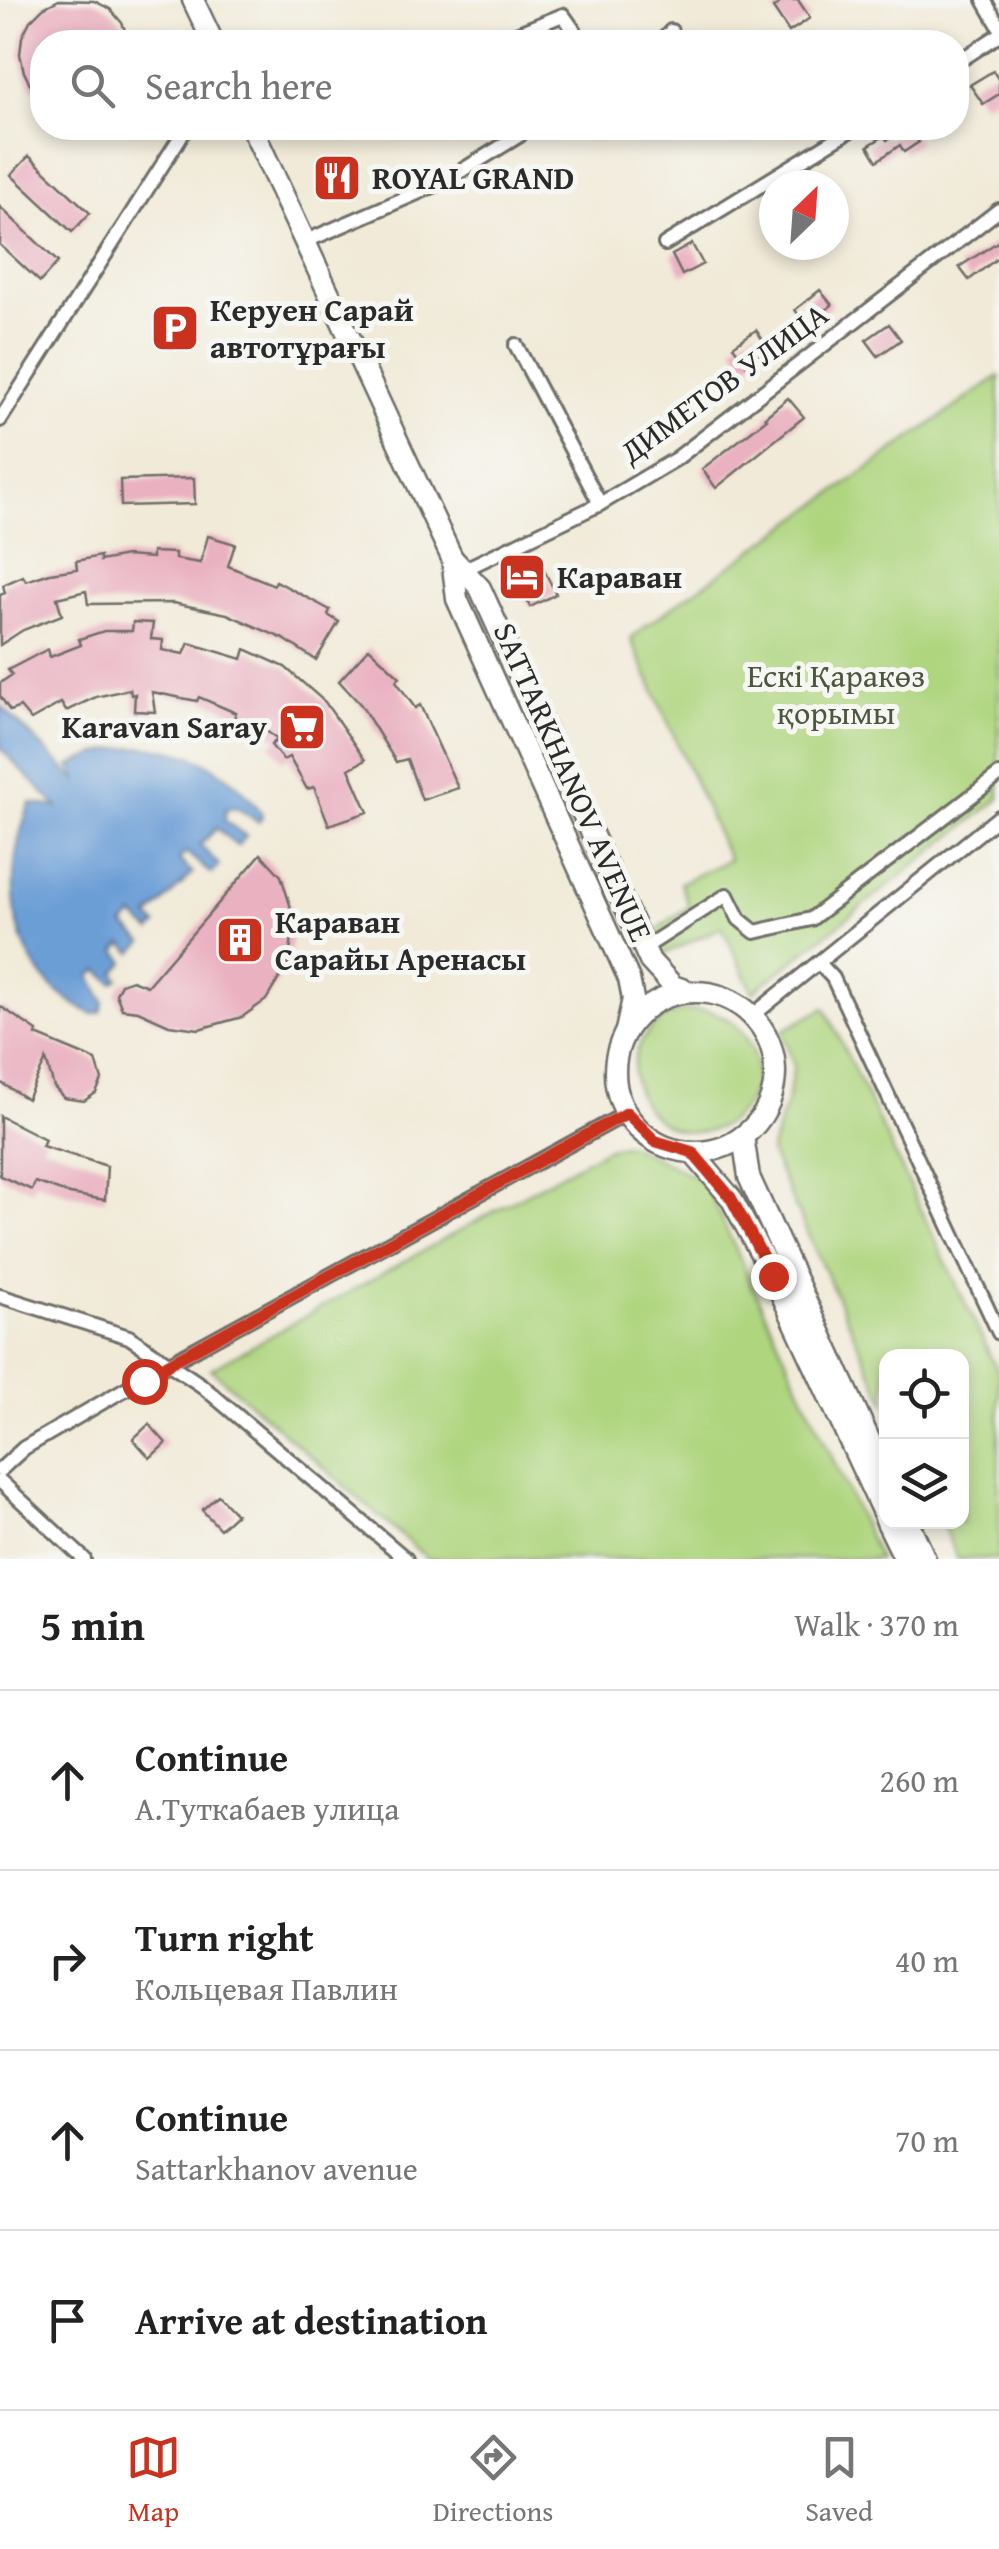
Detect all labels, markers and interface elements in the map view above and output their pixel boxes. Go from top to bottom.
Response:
search box [30,30,969,140]
text: Search here [145,57,333,113]
icon: search [65,58,120,113]
restaurant icon: ROYAL GRAND [311,152,363,204]
place label: ROYAL GRAND [372,154,574,201]
north arrow [759,170,849,260]
place label: Керуен Сарай автотұрағы [210,286,414,370]
street label: ДИМЕТОВ УЛИЦА [609,291,838,475]
parking icon: Керуен Сарай автотұрағы [149,302,201,354]
hotel icon: Караван [496,551,548,603]
place label: Караван [557,553,682,600]
street label: SATTARKHANOV AVENUE [482,615,665,949]
park label: Ескі Қаракөз қорымы [747,652,925,736]
supermarket icon: Karavan Saray [276,701,328,753]
place label: Karavan Saray [62,703,268,750]
place label: Караван Сарайы Аренасы [275,898,526,982]
building icon: Караван Сарайы Аренасы [214,914,266,966]
route end [751,1254,797,1300]
map controls [879,1349,969,1529]
button: locate [879,1349,969,1439]
route start [122,1359,168,1405]
button: layers [879,1439,969,1529]
text: 5 min [40,1594,145,1655]
text: Walk · 370 m [794,1601,959,1648]
text: Continue [135,1729,288,1785]
icon: ahead [40,1753,95,1808]
text: 260 m [880,1757,959,1804]
text: А.Туткабаев улица [135,1785,400,1832]
text: Turn right [135,1909,314,1965]
icon: right [40,1933,95,1988]
text: 40 m [895,1937,959,1984]
text: Кольцевая Павлин [135,1965,398,2012]
text: Continue [135,2089,288,2145]
icon: ahead [40,2113,95,2168]
text: 70 m [895,2117,959,2164]
text: Sattarkhanov avenue [135,2145,418,2192]
text: Arrive at destination [135,2292,488,2348]
icon: arrive [40,2293,95,2348]
tab: Map [126,2430,181,2531]
tab: Directions [433,2430,553,2531]
tab: Saved [805,2430,873,2531]

